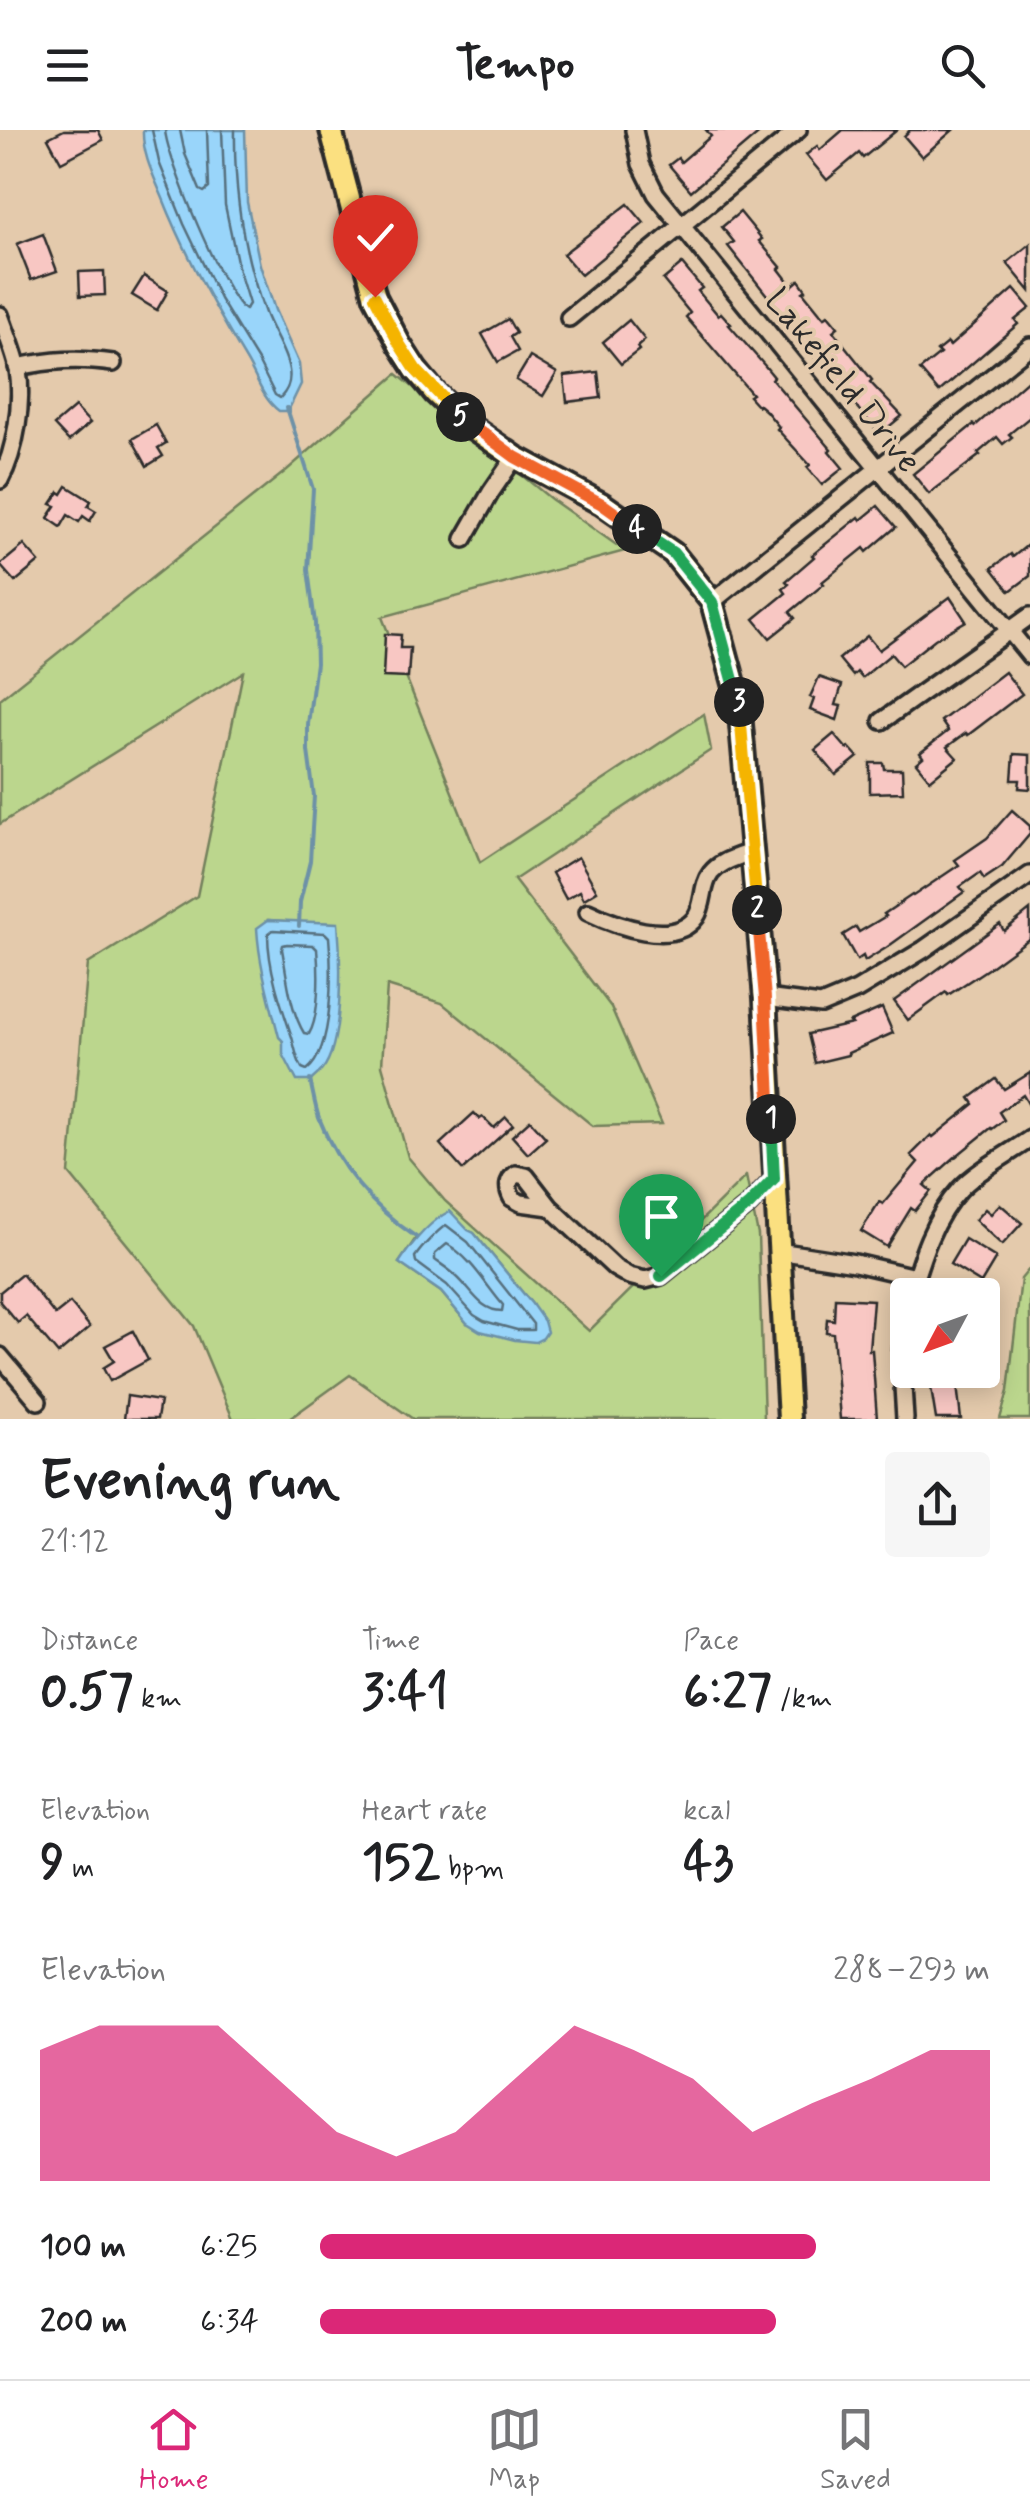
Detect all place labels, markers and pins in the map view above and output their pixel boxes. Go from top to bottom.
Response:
pin [333,195,418,298]
pin: 5 [436,392,486,442]
pin: 4 [612,504,662,554]
pin: 3 [714,677,764,727]
pin: 2 [732,885,782,935]
pin: 1 [746,1094,796,1144]
pin [619,1174,704,1277]

